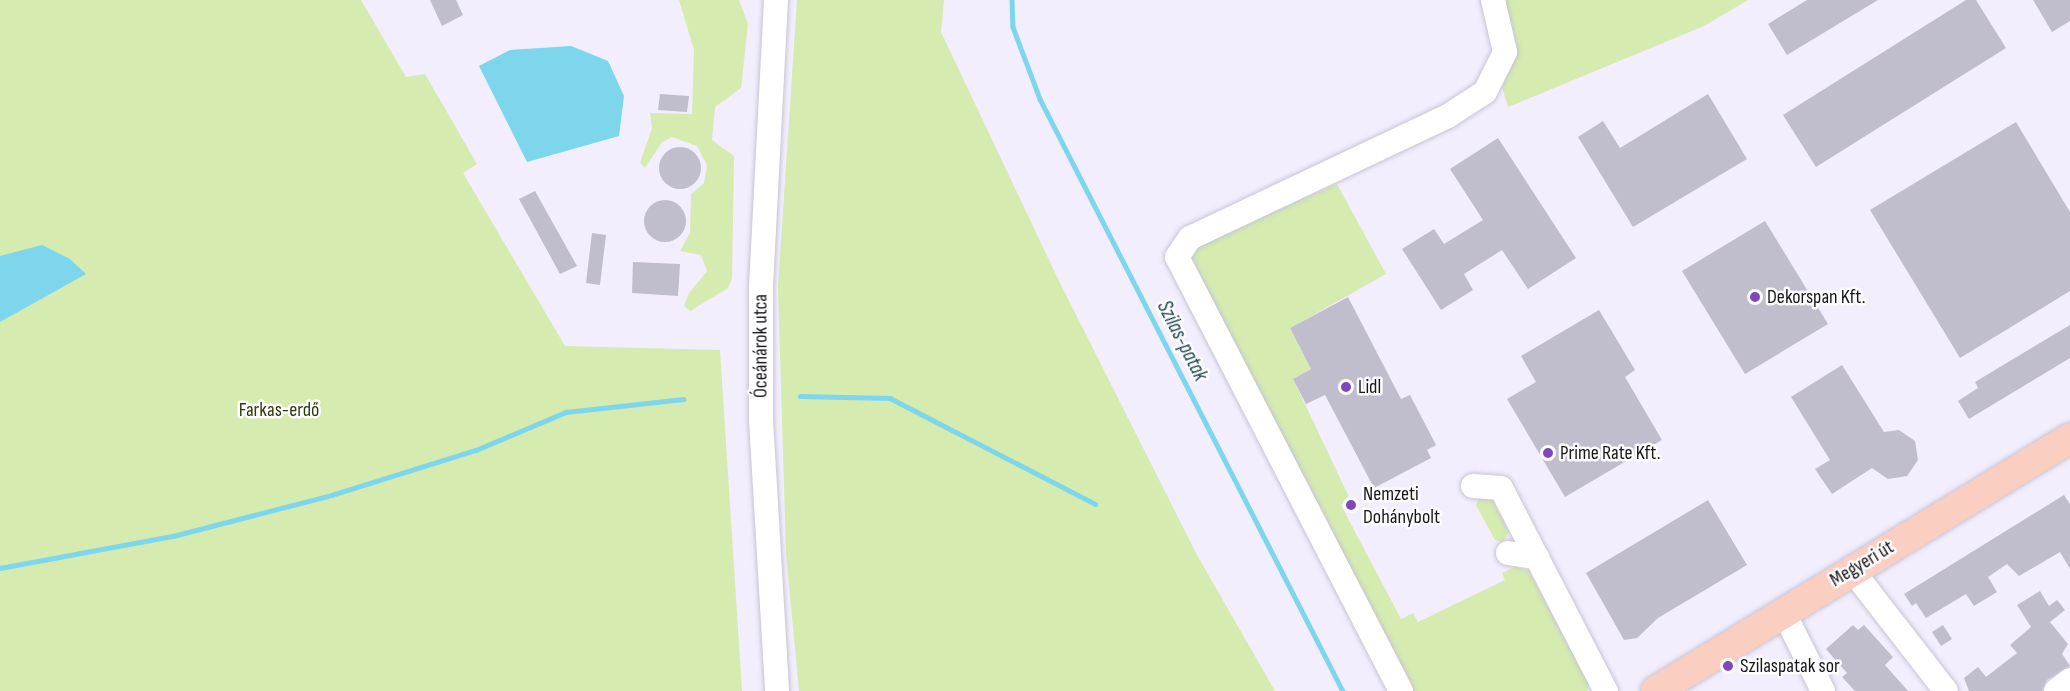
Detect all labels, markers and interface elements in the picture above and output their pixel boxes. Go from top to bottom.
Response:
place label: Dekorspan Kft. [1767,285,1865,309]
marker: Dekorspan Kft. [1748,290,1762,304]
street label: Óceánárok utca [749,294,773,398]
water label: Szilas-patak [1151,297,1213,385]
place label: Lidl [1358,375,1381,399]
marker: Lidl [1339,380,1353,394]
park label: Farkas-erdő [239,398,319,422]
place label: Prime Rate Kft. [1560,441,1660,465]
marker: Prime Rate Kft. [1541,446,1555,460]
place label: Nemzeti Dohánybolt [1363,482,1440,529]
marker: Nemzeti Dohánybolt [1344,498,1358,512]
street label: Megyeri út [1826,536,1898,592]
place label: Szilaspatak sor [1740,654,1840,678]
marker: Szilaspatak sor [1721,659,1735,673]

